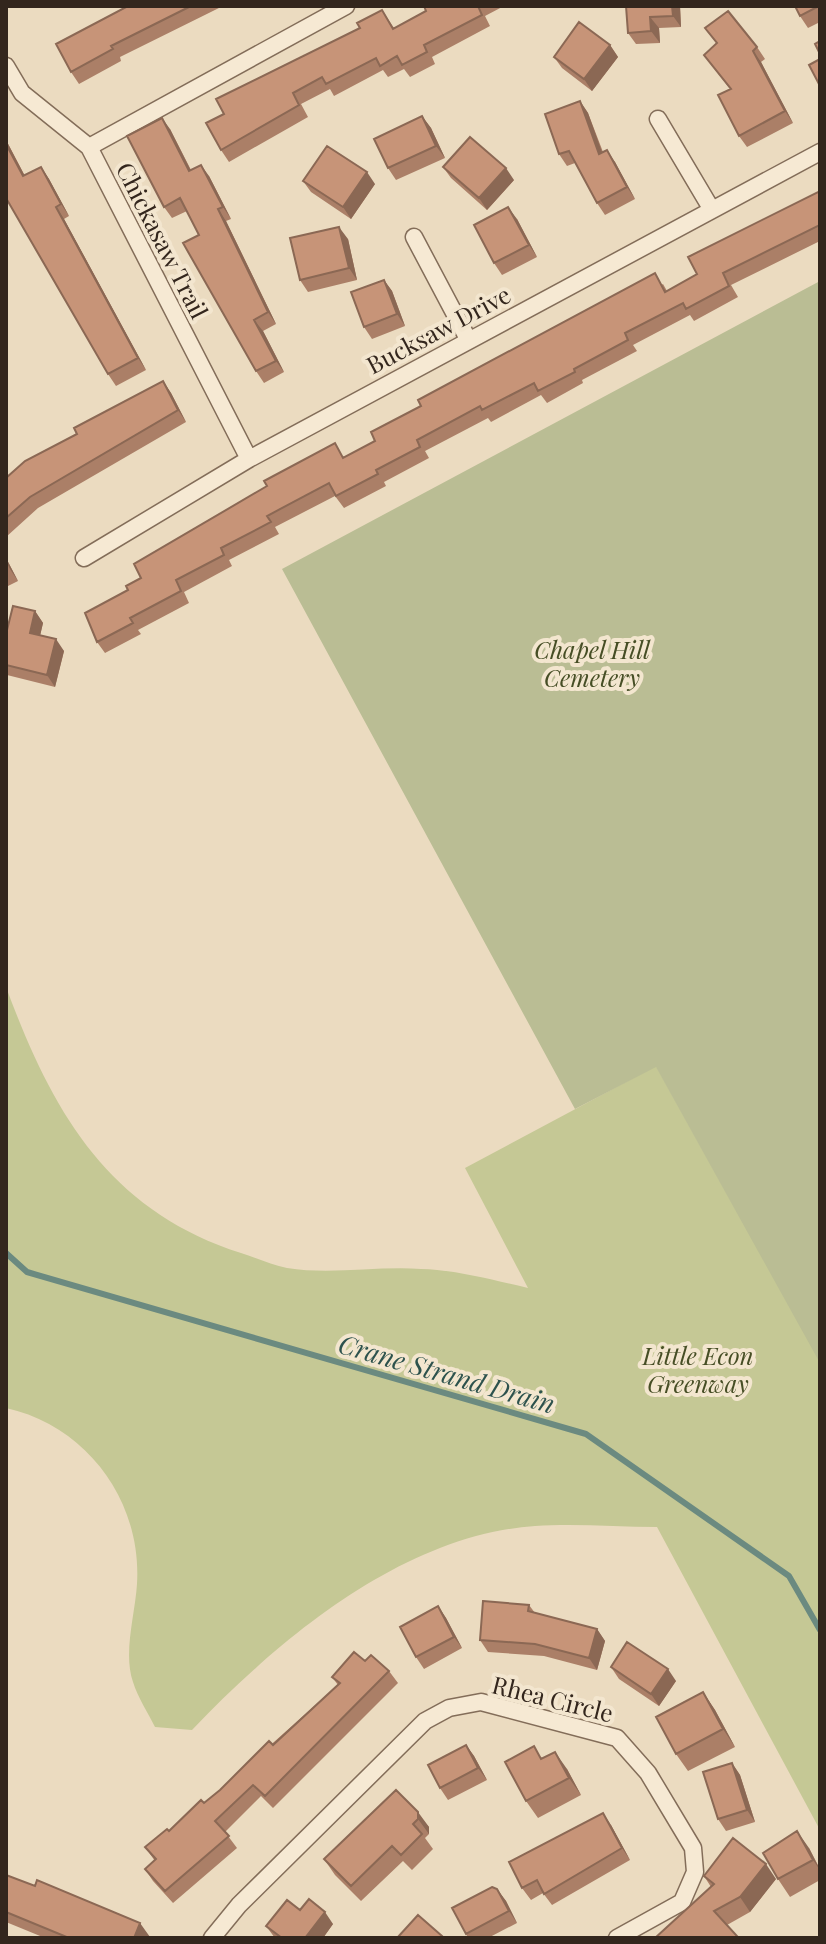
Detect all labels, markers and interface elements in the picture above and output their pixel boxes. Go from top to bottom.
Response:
street label: Chickasaw Trail [110,156,216,324]
street label: Bucksaw Drive [360,278,516,380]
park label: Chapel Hill Cemetery [534,633,651,693]
water label: Crane Strand Drain [335,1325,559,1421]
park label: Little Econ Greenway [641,1339,754,1399]
street label: Rhea Circle [489,1668,617,1728]

